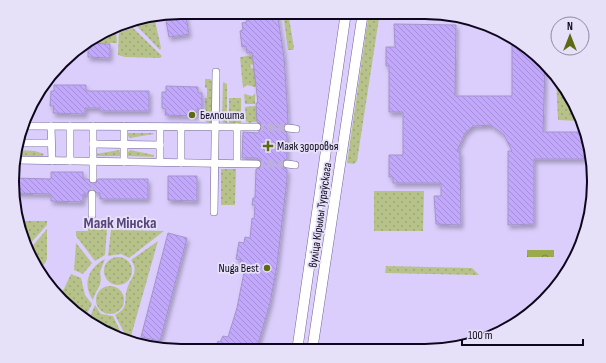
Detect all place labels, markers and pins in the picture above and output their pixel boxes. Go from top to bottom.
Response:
place label: Белпошта [200,108,245,123]
marker: Белпошта [187,110,197,120]
place label: Маяк здоровья [277,139,339,154]
marker: Маяк здоровья [262,140,274,152]
place label: Nuga Best [219,261,259,276]
marker: Nuga Best [262,263,272,273]

